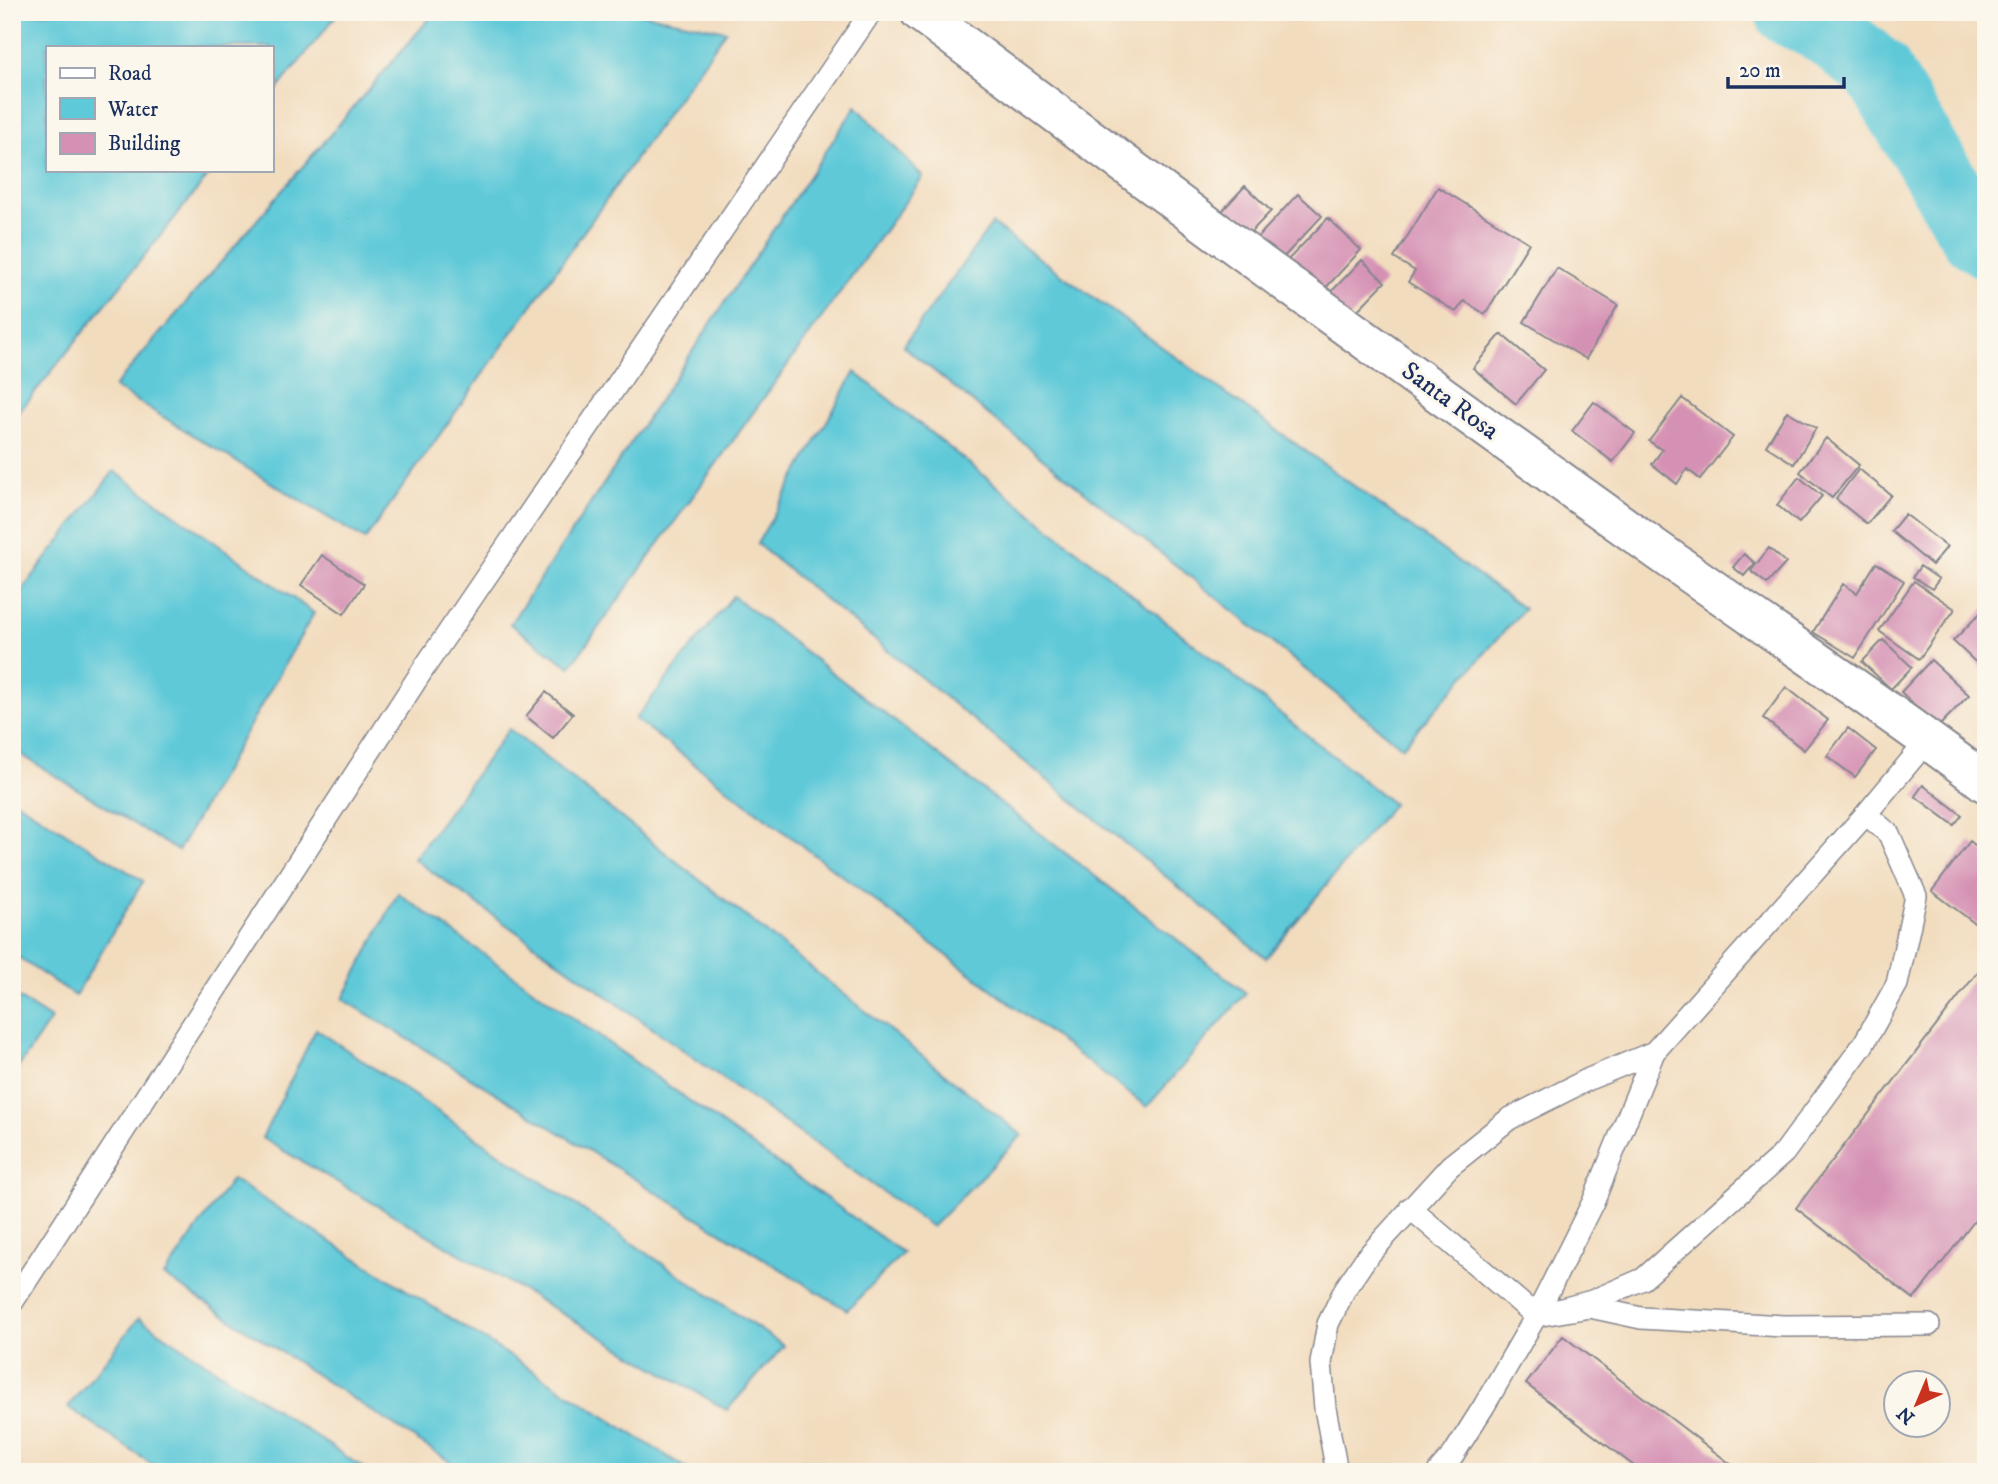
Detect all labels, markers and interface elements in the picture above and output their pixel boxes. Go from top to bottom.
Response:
legend [46,46,273,172]
scale bar [1728,46,1844,90]
text: 20 m [1739,58,1781,84]
text: Road [108,61,152,87]
text: Water [107,97,158,123]
text: Building [108,131,181,157]
street label: Santa Rosa [1395,355,1505,447]
north arrow [1882,1368,1952,1438]
text: N [1892,1401,1920,1429]

